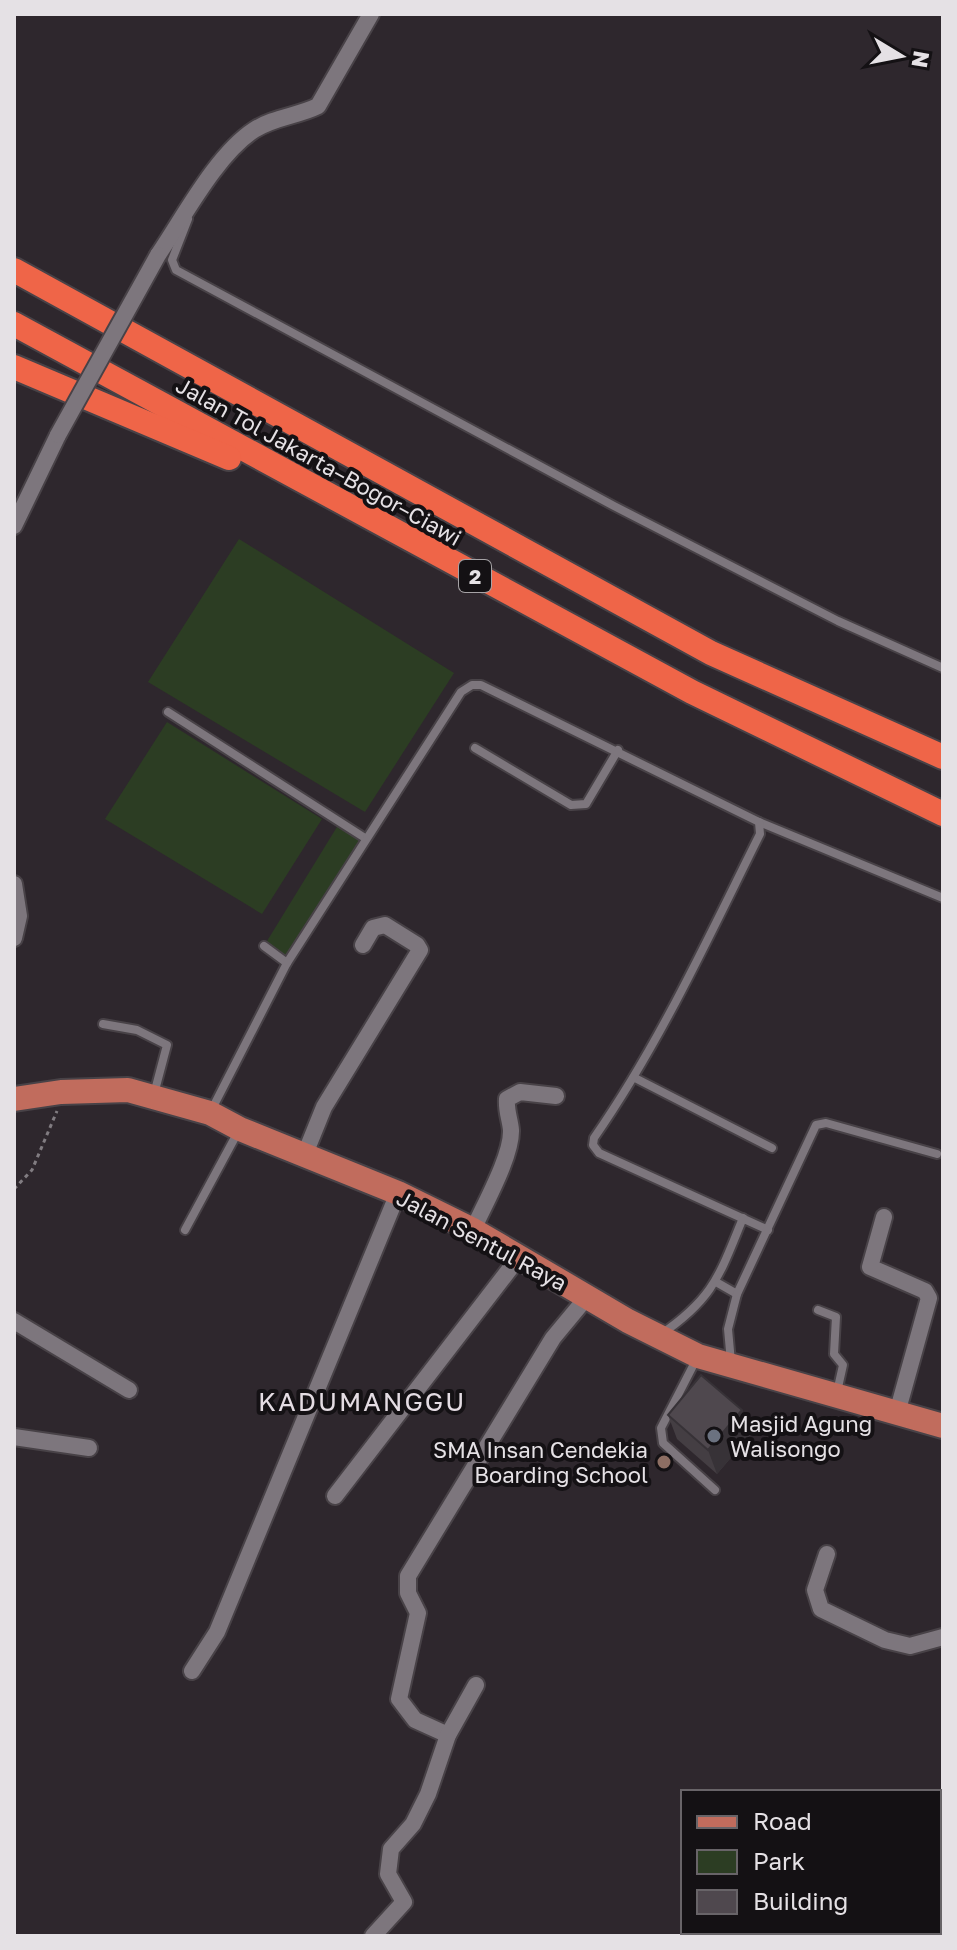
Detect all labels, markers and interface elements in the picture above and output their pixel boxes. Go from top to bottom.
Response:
north arrow [861,16,941,96]
text: N [906,49,936,70]
street label: Jalan Tol Jakarta–Bogor–Ciawi [172,371,466,551]
road number: 2 [459,560,491,592]
street label: Jalan Sentul Raya [392,1184,572,1296]
district label: KADUMANGGU [258,1386,466,1417]
place label: Masjid Agung Walisongo [730,1410,872,1462]
marker: Masjid Agung Walisongo [705,1427,723,1445]
place label: SMA Insan Cendekia Boarding School [433,1436,648,1488]
marker: SMA Insan Cendekia Boarding School [655,1453,673,1471]
legend [681,1790,941,1934]
text: Road [753,1806,812,1835]
text: Park [753,1846,805,1875]
text: Building [753,1886,848,1915]

